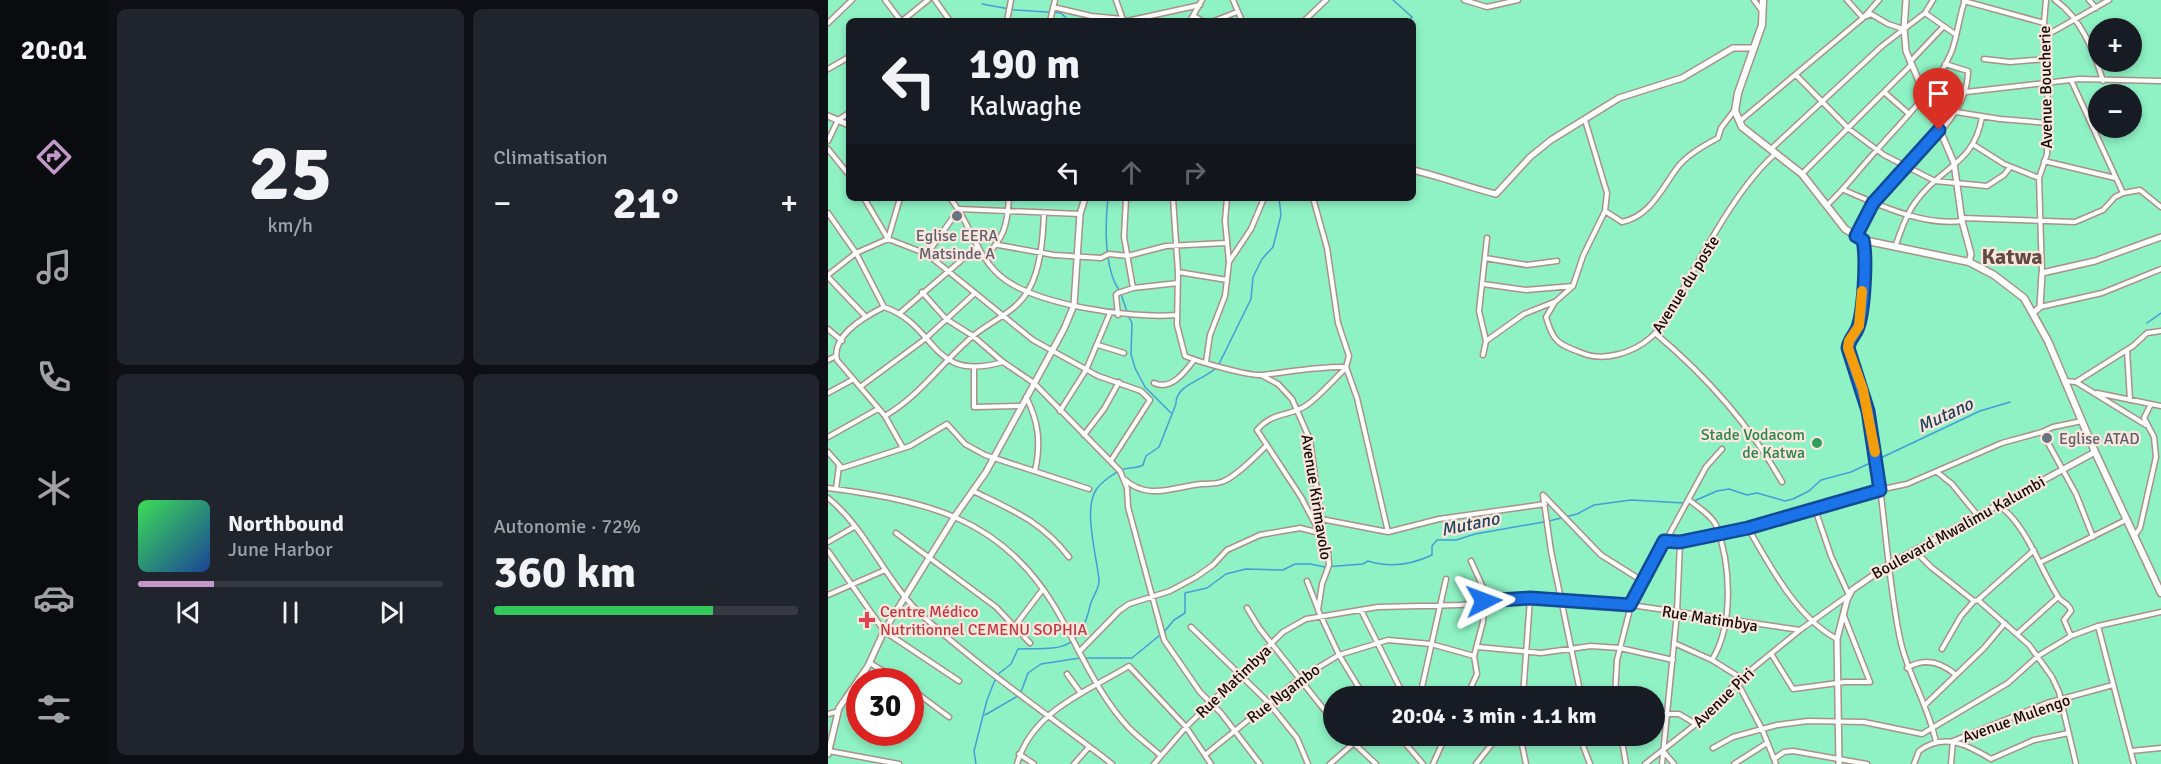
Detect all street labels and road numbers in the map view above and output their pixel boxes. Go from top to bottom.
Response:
street label: Avenue Boucherie [2035,25,2057,149]
street label: Avenue du poste [1648,232,1724,337]
street label: Avenue Kirimavolo [1296,433,1336,561]
street label: Boulevard Mwalimu Kalumbi [1868,472,2049,584]
street label: Rue Matimbya [1660,602,1759,636]
street label: Rue Matimbya [1192,641,1276,723]
street label: Rue Ngambo [1243,660,1324,728]
street label: Avenue Piri [1689,664,1759,732]
street label: Avenue Mulengo [1960,690,2073,748]

